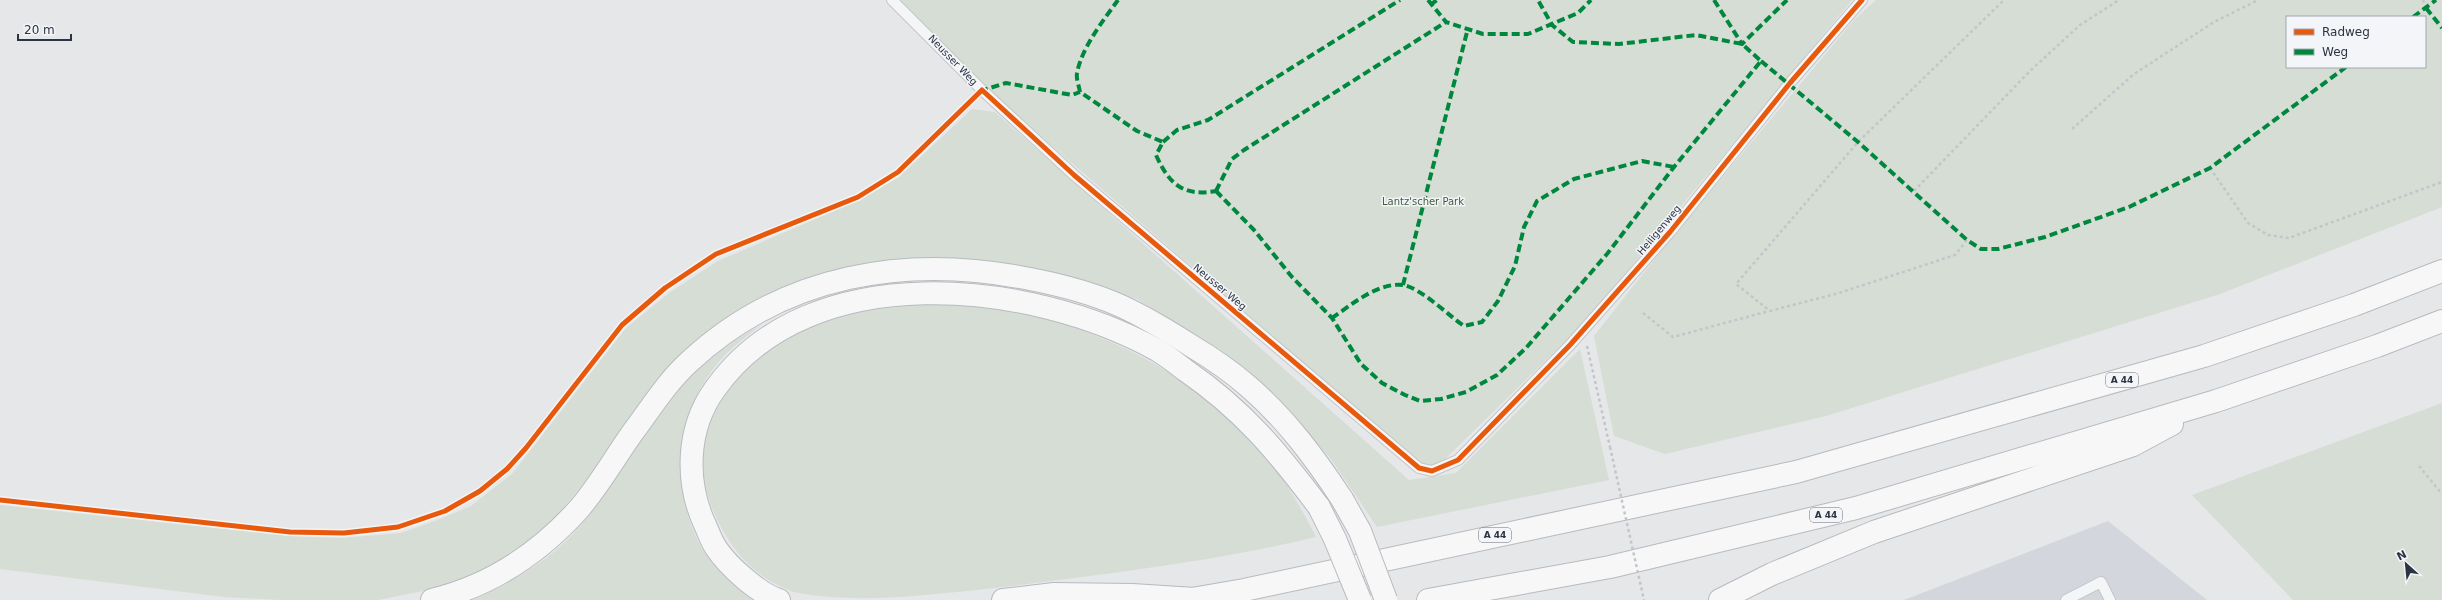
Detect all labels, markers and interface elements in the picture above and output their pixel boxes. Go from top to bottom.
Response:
scale bar [18,16,71,42]
legend [2286,16,2426,68]
text: 20 m [24,23,55,37]
text: Radweg [2322,25,2370,39]
street label: Neusser Weg [926,33,980,87]
text: Weg [2322,45,2348,59]
park label: Lantz'scher Park [1382,196,1464,207]
street label: Heiligenweg [1635,203,1683,257]
street label: Neusser Weg [1191,262,1249,312]
road number: A 44 [2106,373,2138,387]
road number: A 44 [1810,508,1842,522]
road number: A 44 [1479,528,1511,542]
north arrow [2386,544,2426,584]
text: N [2395,548,2409,563]

